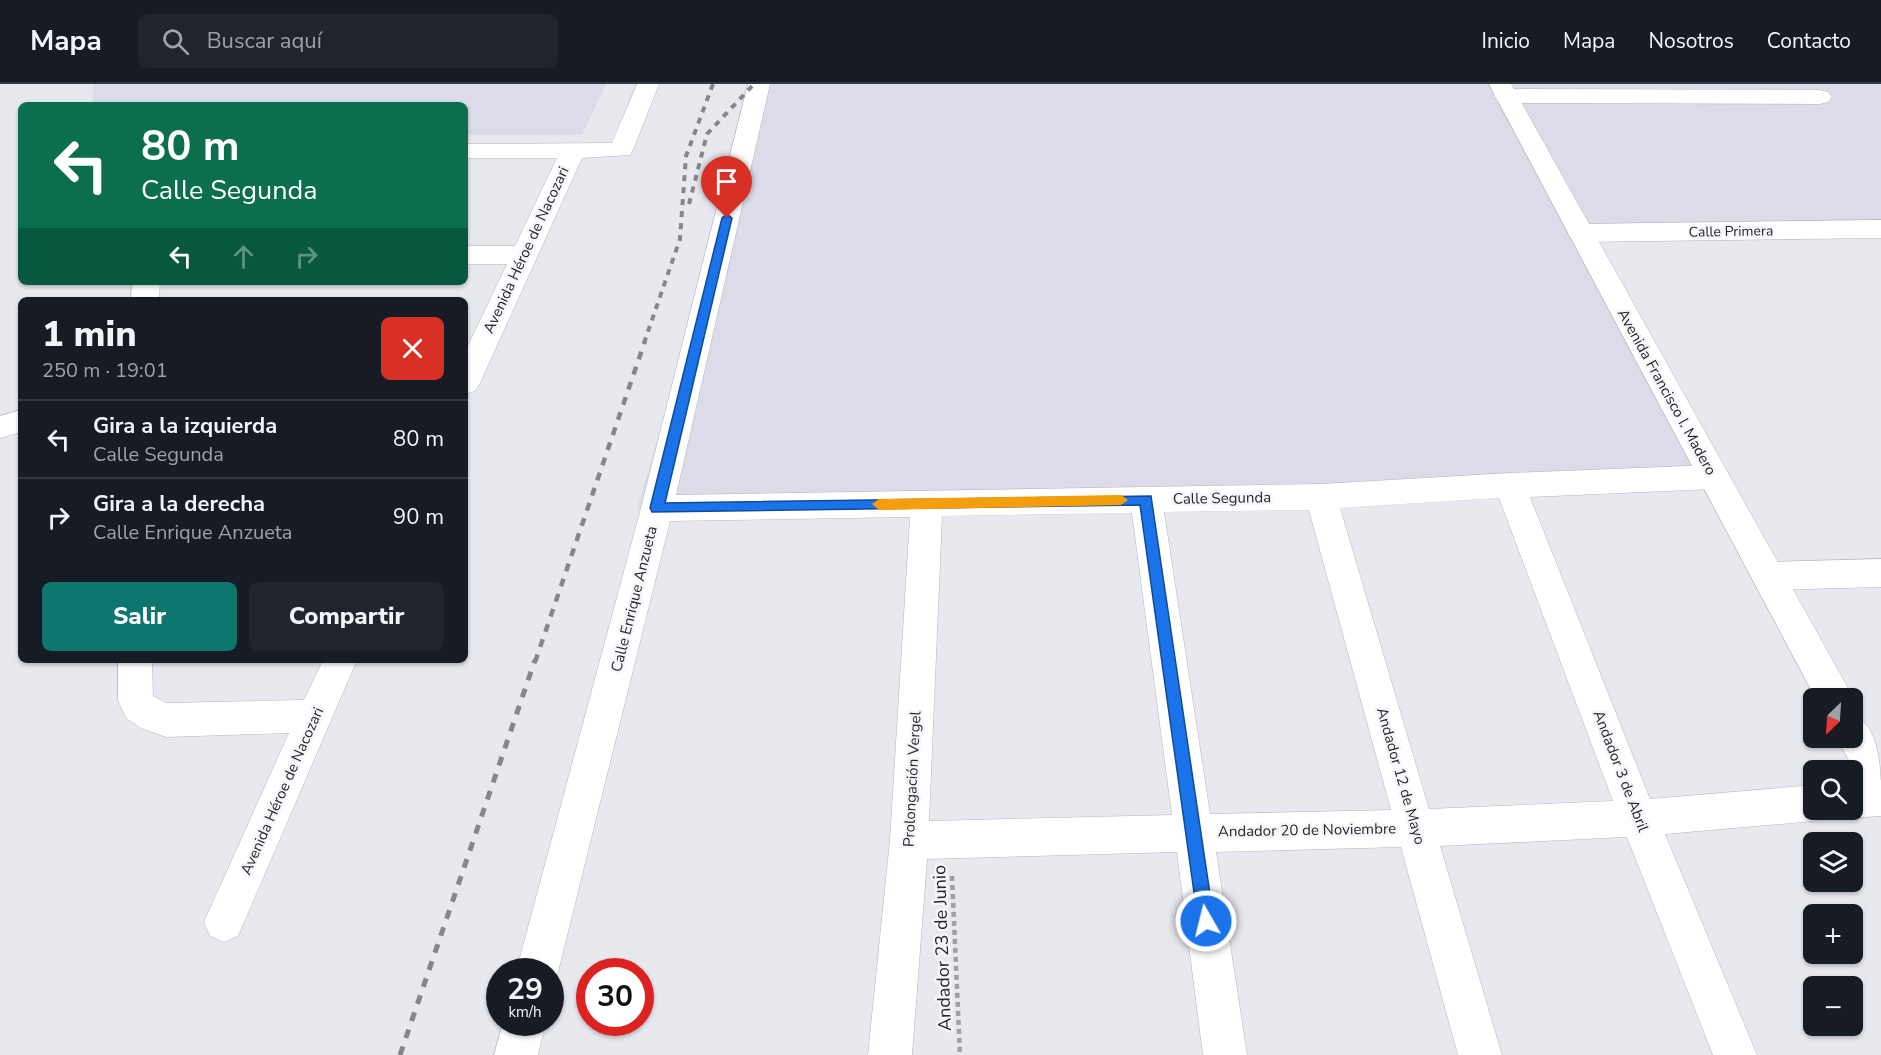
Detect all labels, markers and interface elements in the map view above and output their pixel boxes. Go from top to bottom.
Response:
search box [138,14,558,68]
text: Mapa [30,22,102,60]
icon: search [159,25,192,58]
text: Buscar aquí [207,26,322,56]
text: Inicio [1482,27,1530,55]
text: Mapa [1563,27,1615,55]
text: Nosotros [1648,27,1734,55]
text: Contacto [1767,27,1851,55]
text: 80 m [141,118,240,175]
icon: left [42,126,120,204]
pin [701,156,752,218]
street label: Avenida Héroe de Nacozari [479,163,573,337]
icon: arrive [710,165,743,198]
text: Calle Segunda [141,172,318,209]
street label: Calle Primera [1689,221,1773,242]
icon: left [164,240,197,273]
icon: ahead [227,240,260,273]
icon: right [290,240,323,273]
street label: Avenida Francisco I. Madero [1613,305,1721,479]
text: 1 min [42,310,137,359]
button: close [381,317,444,380]
text: 250 m · 19:01 [42,357,168,384]
text: Gira a la izquierda [93,411,277,441]
icon: left [42,423,75,456]
text: 80 m [393,424,444,454]
text: Calle Segunda [93,441,224,468]
street label: Calle Segunda [1173,487,1271,509]
text: Gira a la derecha [93,489,265,519]
icon: right [42,501,75,534]
text: 90 m [393,502,444,532]
text: Calle Enrique Anzueta [93,519,292,546]
street label: Calle Enrique Anzueta [606,524,662,674]
button: Salir [42,582,237,651]
button: Compartir [249,582,444,651]
north arrow [1803,688,1863,748]
map controls [1803,688,1863,1036]
street label: Avenida Héroe de Nacozari [236,704,328,878]
street label: Andador 12 de Mayo [1372,705,1430,847]
street label: Andador 3 de Abril [1589,707,1654,835]
street label: Prolongación Vergel [898,710,926,847]
button: search [1803,760,1863,820]
street label: Andador 20 de Noviembre [1218,818,1396,842]
button: layers [1803,832,1863,892]
street label: Andador 23 de Junio [927,865,957,1031]
position arrow [1174,889,1238,953]
button: + [1803,904,1863,964]
speed limit sign: 30 [576,958,654,1036]
text: 29 [507,969,543,1010]
button: − [1803,976,1863,1036]
text: km/h [508,1002,542,1022]

